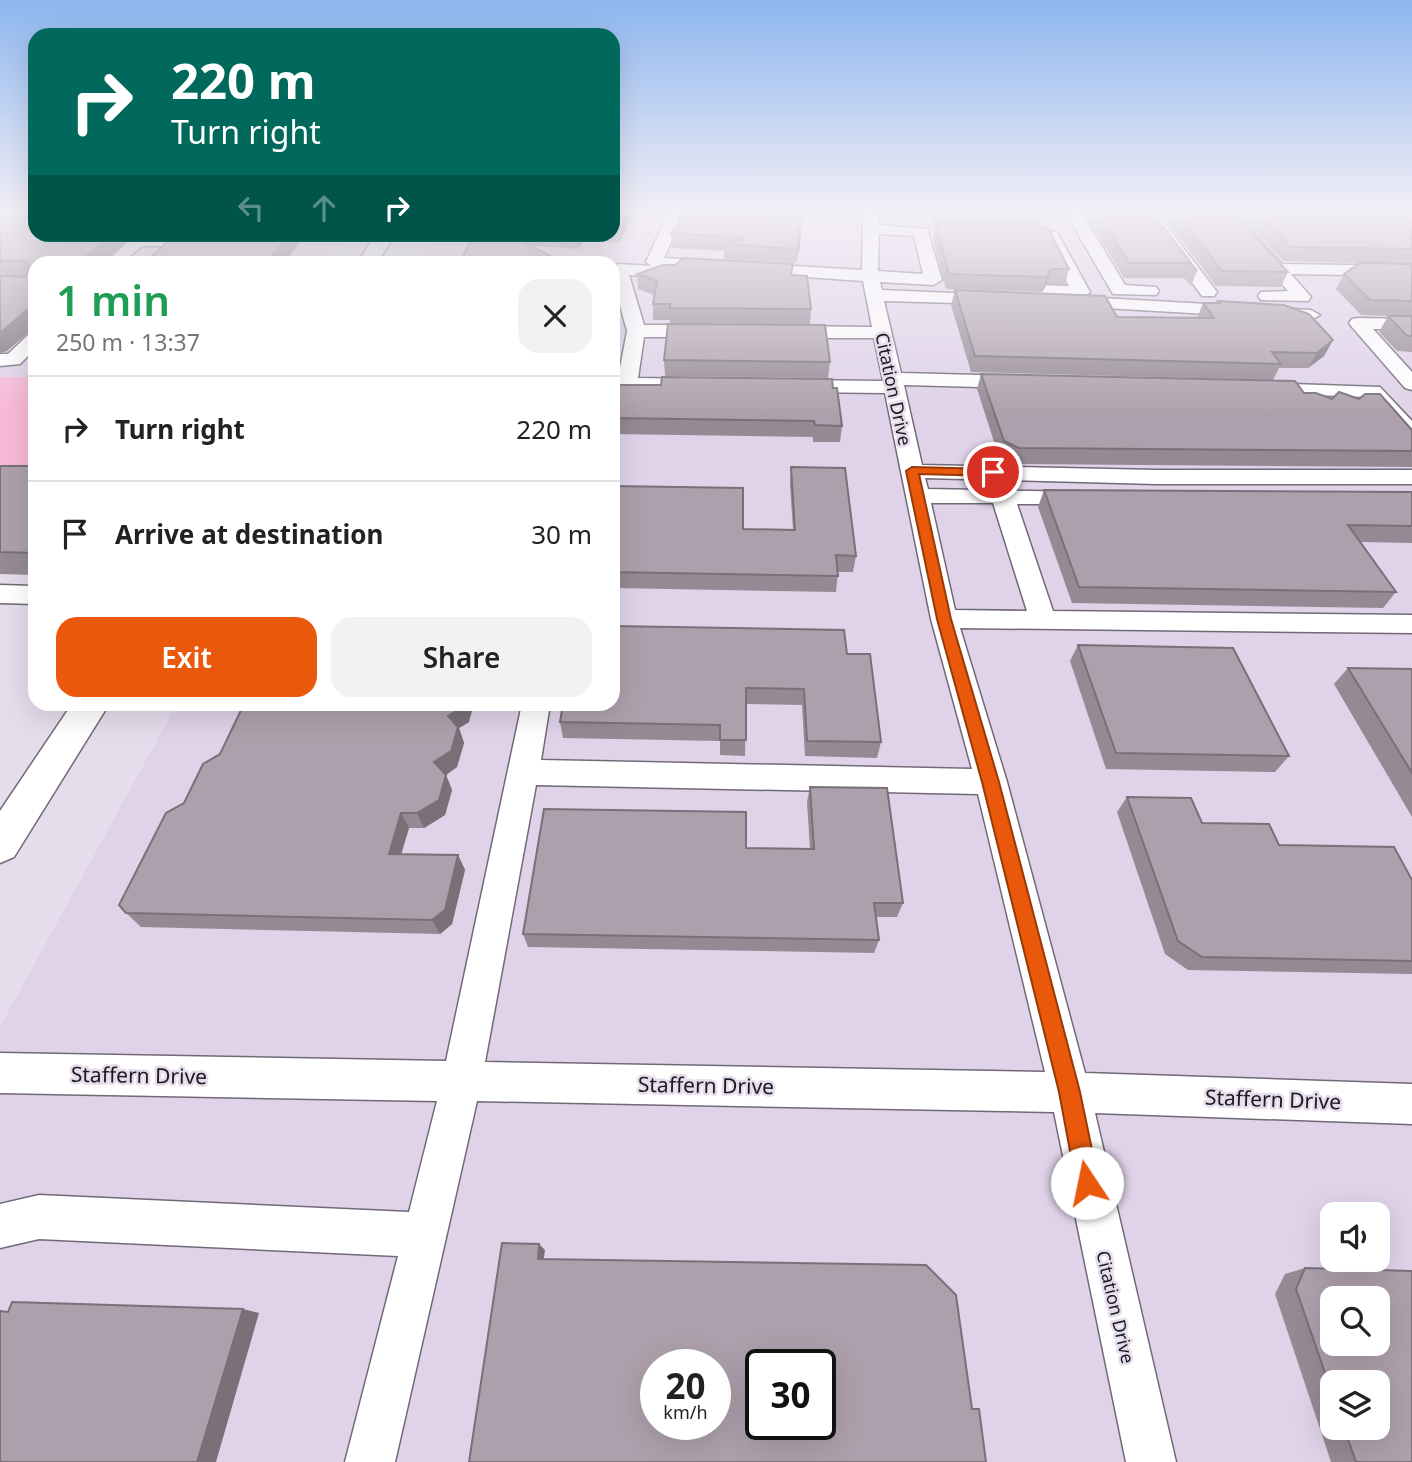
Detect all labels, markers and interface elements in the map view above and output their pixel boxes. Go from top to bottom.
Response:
text: 220 m [171,47,316,113]
icon: right [56,56,147,147]
text: Turn right [171,110,321,153]
icon: left [232,189,270,227]
icon: ahead [305,189,343,227]
icon: right [378,189,416,227]
text: 1 min [56,271,170,328]
button: close [518,279,592,353]
text: 250 m · 13:37 [56,326,200,358]
street label: Citation Drive [870,330,918,448]
icon: right [56,410,94,448]
text: Turn right [115,411,245,447]
text: 220 m [516,411,592,447]
pin [963,442,1023,502]
icon: arrive [974,453,1012,491]
icon: arrive [56,515,94,553]
text: Arrive at destination [115,516,384,552]
text: 30 m [531,516,592,552]
button: Exit [56,617,317,697]
button: Share [331,617,592,697]
street label: Staffern Drive [71,1060,207,1090]
street label: Staffern Drive [638,1070,774,1100]
street label: Staffern Drive [1204,1083,1342,1115]
position arrow [1050,1146,1124,1220]
map controls [1320,1202,1390,1440]
button: sound [1320,1202,1390,1272]
street label: Citation Drive [1091,1248,1141,1366]
button: search [1320,1286,1390,1356]
speed limit sign: 30 [745,1349,836,1440]
text: 20 [665,1362,706,1409]
button: layers [1320,1370,1390,1440]
text: km/h [663,1400,708,1424]

